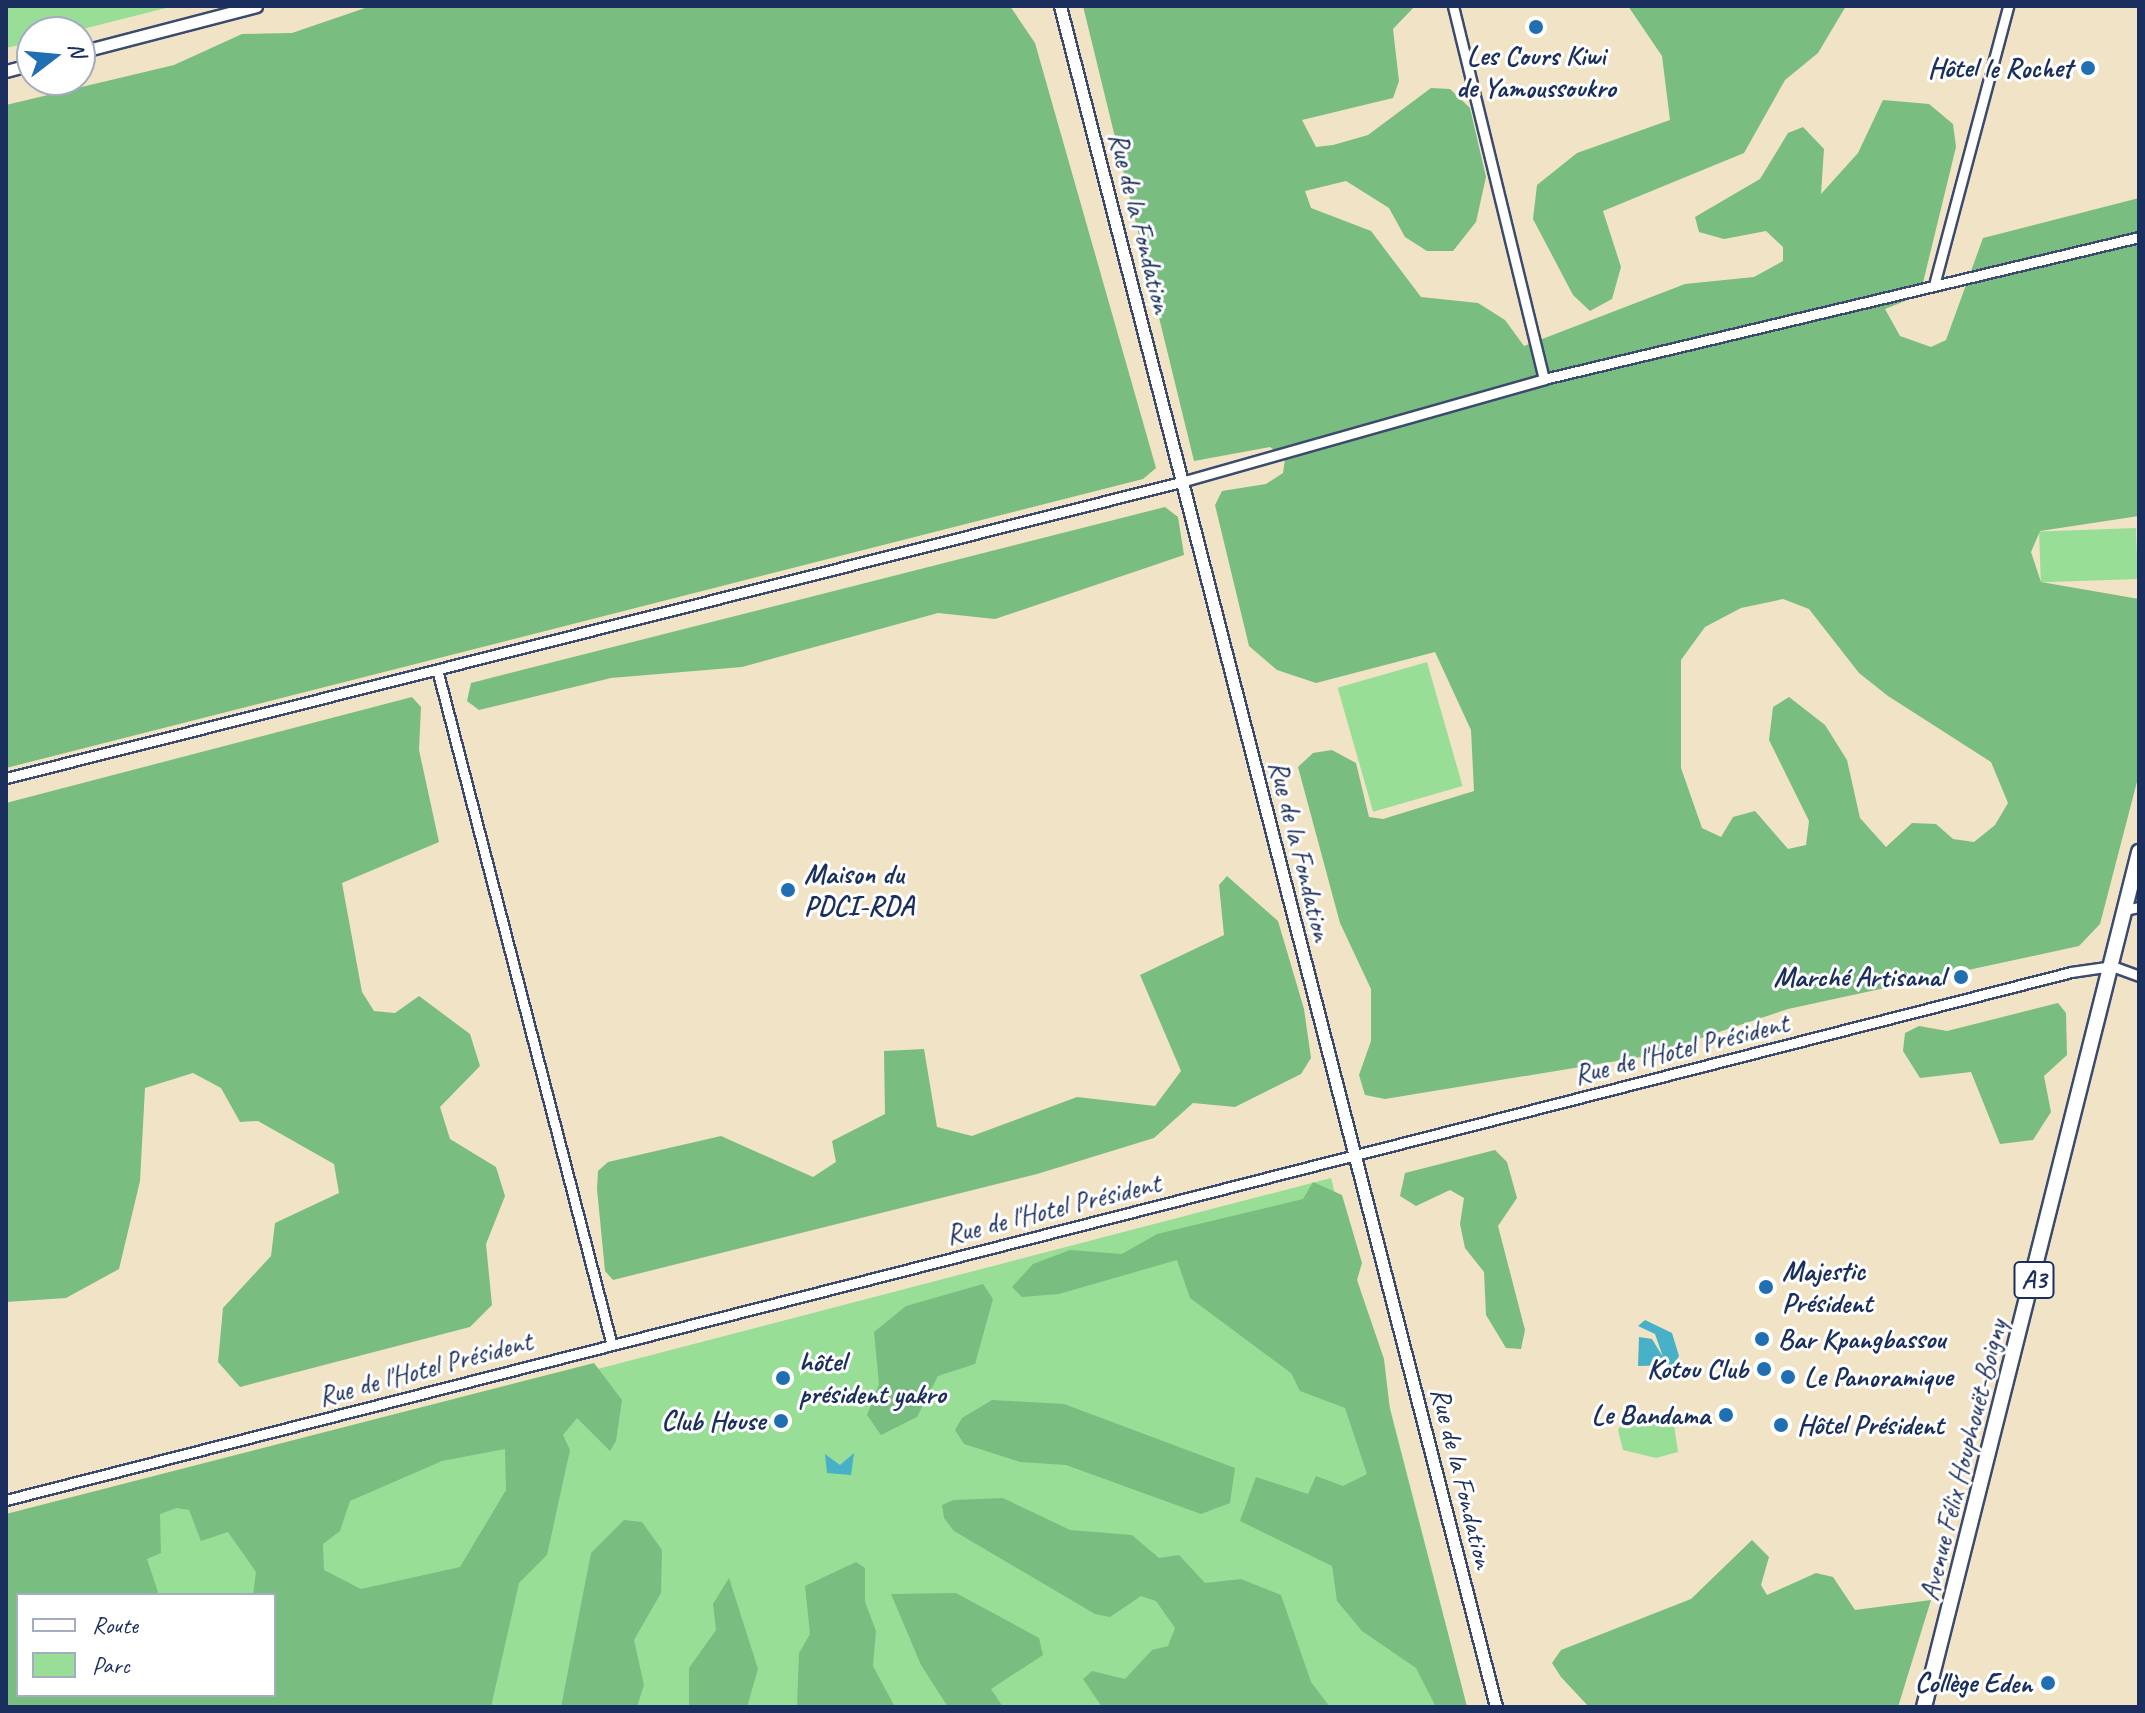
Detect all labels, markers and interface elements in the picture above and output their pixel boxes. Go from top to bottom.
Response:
north arrow [16,16,96,96]
marker: Les Cours Kiwi de Yamoussoukro [1527,18,1545,36]
place label: Les Cours Kiwi de Yamoussoukro [1456,39,1616,105]
text: N [62,40,92,60]
place label: Hôtel le Rochet [1928,51,2072,85]
marker: Hôtel le Rochet [2079,59,2097,77]
street label: Rue de la Fondation [1101,129,1179,317]
street label: Rue de la Fondation [1261,757,1339,945]
place label: Maison du PDCI-RDA [804,857,914,923]
marker: Maison du PDCI-RDA [779,881,797,899]
place label: Marché Artisanal [1773,960,1945,994]
marker: Marché Artisanal [1952,968,1970,986]
street label: Rue de l'Hotel Président [1570,1006,1792,1092]
street label: Rue de l'Hotel Président [942,1166,1164,1252]
place label: Majestic Président [1782,1254,1872,1320]
road number: A3 [2012,1258,2056,1302]
marker: Majestic Président [1757,1278,1775,1296]
street label: Avenue Félix Houphouët-Boigny [1912,1316,2014,1604]
place label: Bar Kpangbassou [1778,1322,1947,1356]
street label: Rue de l'Hotel Président [315,1324,535,1414]
marker: Bar Kpangbassou [1753,1330,1771,1348]
place label: hôtel président yakro [799,1345,946,1411]
place label: Kotou Club [1647,1352,1748,1386]
marker: Kotou Club [1755,1360,1773,1378]
place label: Le Panoramique [1804,1360,1953,1394]
marker: Le Panoramique [1779,1368,1797,1386]
marker: hôtel président yakro [774,1369,792,1387]
street label: Rue de la Fondation [1423,1384,1501,1572]
place label: Le Bandama [1592,1398,1710,1432]
place label: Club House [661,1404,765,1438]
marker: Le Bandama [1717,1406,1735,1424]
place label: Hôtel Président [1797,1408,1944,1442]
marker: Club House [772,1412,790,1430]
marker: Hôtel Président [1772,1416,1790,1434]
legend [16,1593,276,1697]
text: Route [92,1610,138,1640]
text: Parc [92,1650,130,1680]
place label: Collège Eden [1915,1666,2032,1700]
marker: Collège Eden [2039,1674,2057,1692]

